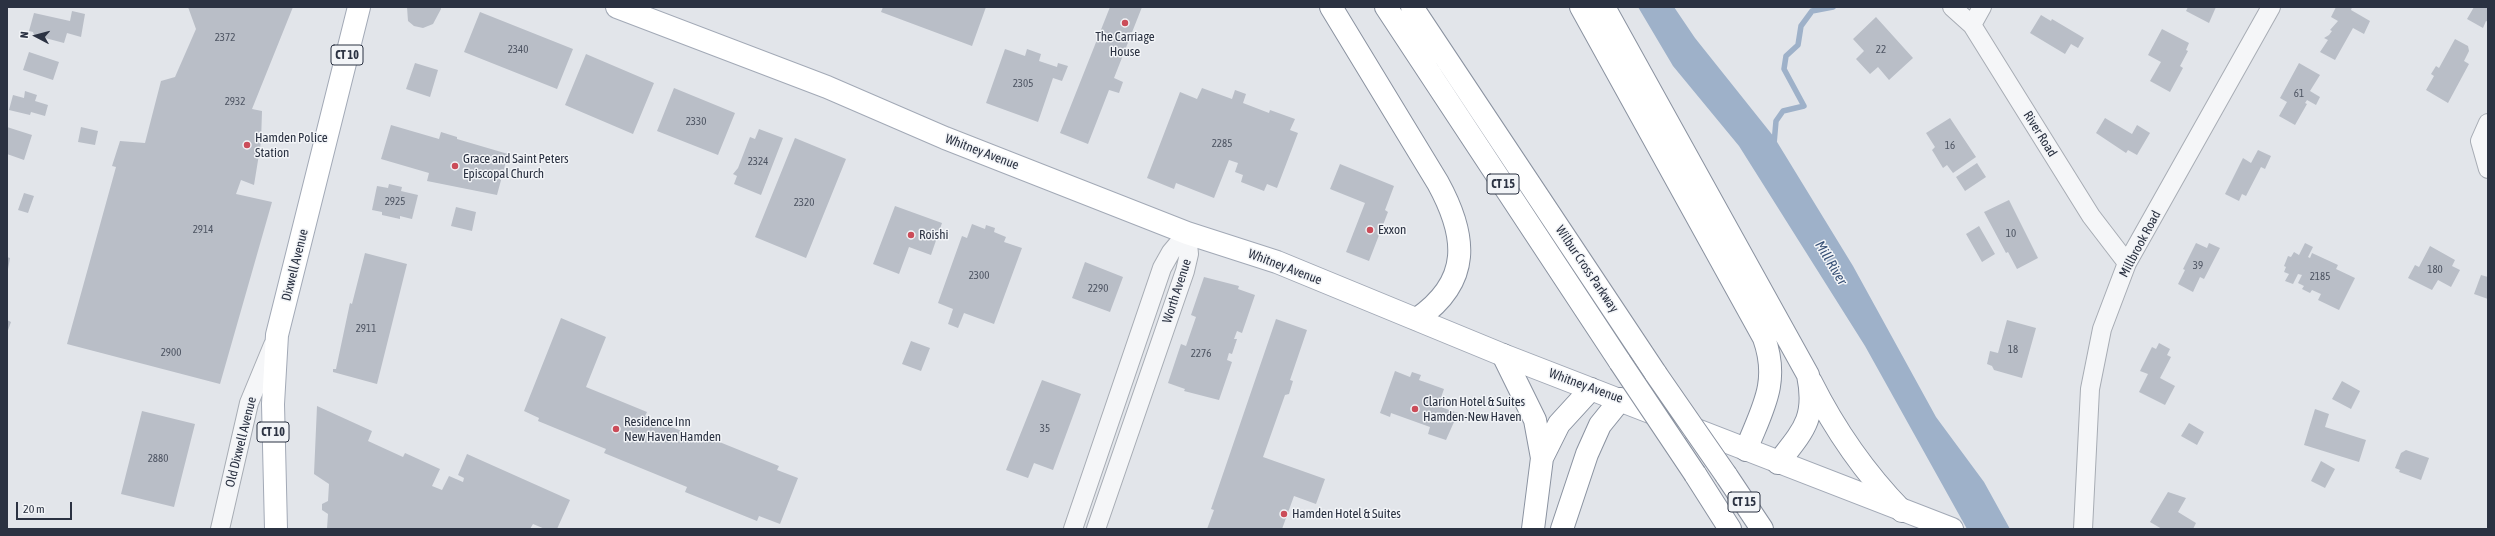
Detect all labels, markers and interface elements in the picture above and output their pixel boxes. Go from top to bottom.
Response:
north arrow [16,16,56,56]
marker: The Carriage House [1120,18,1130,28]
place label: The Carriage House [1095,29,1155,60]
text: N [18,31,30,39]
house number: 2372 [215,31,235,45]
house number: 2340 [508,43,528,57]
house number: 22 [1876,43,1886,57]
road number: CT 10 [331,45,363,65]
house number: 2305 [1013,77,1033,91]
house number: 61 [2294,87,2304,101]
house number: 2932 [225,95,245,109]
street label: River Road [2020,108,2060,160]
house number: 2330 [686,115,706,129]
place label: Hamden Police Station [255,130,328,161]
street label: Whitney Avenue [943,131,1021,173]
house number: 2285 [1212,137,1232,151]
house number: 16 [1945,139,1955,153]
marker: Hamden Police Station [242,140,252,150]
place label: Grace and Saint Peters Episcopal Church [463,151,569,182]
house number: 2324 [748,155,768,169]
marker: Grace and Saint Peters Episcopal Church [450,161,460,171]
road number: CT 15 [1487,174,1519,194]
house number: 2925 [385,195,405,209]
house number: 2320 [794,196,814,210]
street label: Millbrook Road [2116,208,2164,280]
place label: Exxon [1378,222,1406,238]
house number: 2914 [193,223,213,237]
street label: Wilbur Cross Parkway [1552,223,1622,315]
marker: Exxon [1365,225,1375,235]
street label: Dixwell Avenue [279,227,311,303]
place label: Roishi [919,227,948,243]
house number: 10 [2006,227,2016,241]
marker: Roishi [906,230,916,240]
water label: Mill River [1811,238,1851,288]
street label: Whitney Avenue [1246,246,1324,288]
street label: Worth Avenue [1159,257,1195,325]
house number: 39 [2193,259,2203,273]
house number: 180 [2427,263,2443,277]
house number: 2300 [969,269,989,283]
house number: 2185 [2310,270,2330,284]
house number: 2290 [1088,282,1108,296]
house number: 2911 [356,322,376,336]
house number: 18 [2008,343,2018,357]
house number: 2900 [161,346,181,360]
house number: 2276 [1191,347,1211,361]
street label: Whitney Avenue [1547,365,1625,407]
place label: Clarion Hotel & Suites Hamden-New Haven [1423,394,1525,425]
street label: Old Dixwell Avenue [222,395,260,489]
marker: Clarion Hotel & Suites Hamden-New Haven [1410,404,1420,414]
place label: Residence Inn New Haven Hamden [624,414,721,445]
road number: CT 10 [257,422,289,442]
house number: 35 [1040,422,1050,436]
marker: Residence Inn New Haven Hamden [611,424,621,434]
house number: 2880 [148,452,168,466]
road number: CT 15 [1728,492,1760,512]
scale bar [18,494,74,520]
text: 20 m [23,502,45,516]
place label: Hamden Hotel & Suites [1292,506,1401,522]
marker: Hamden Hotel & Suites [1279,509,1289,519]

